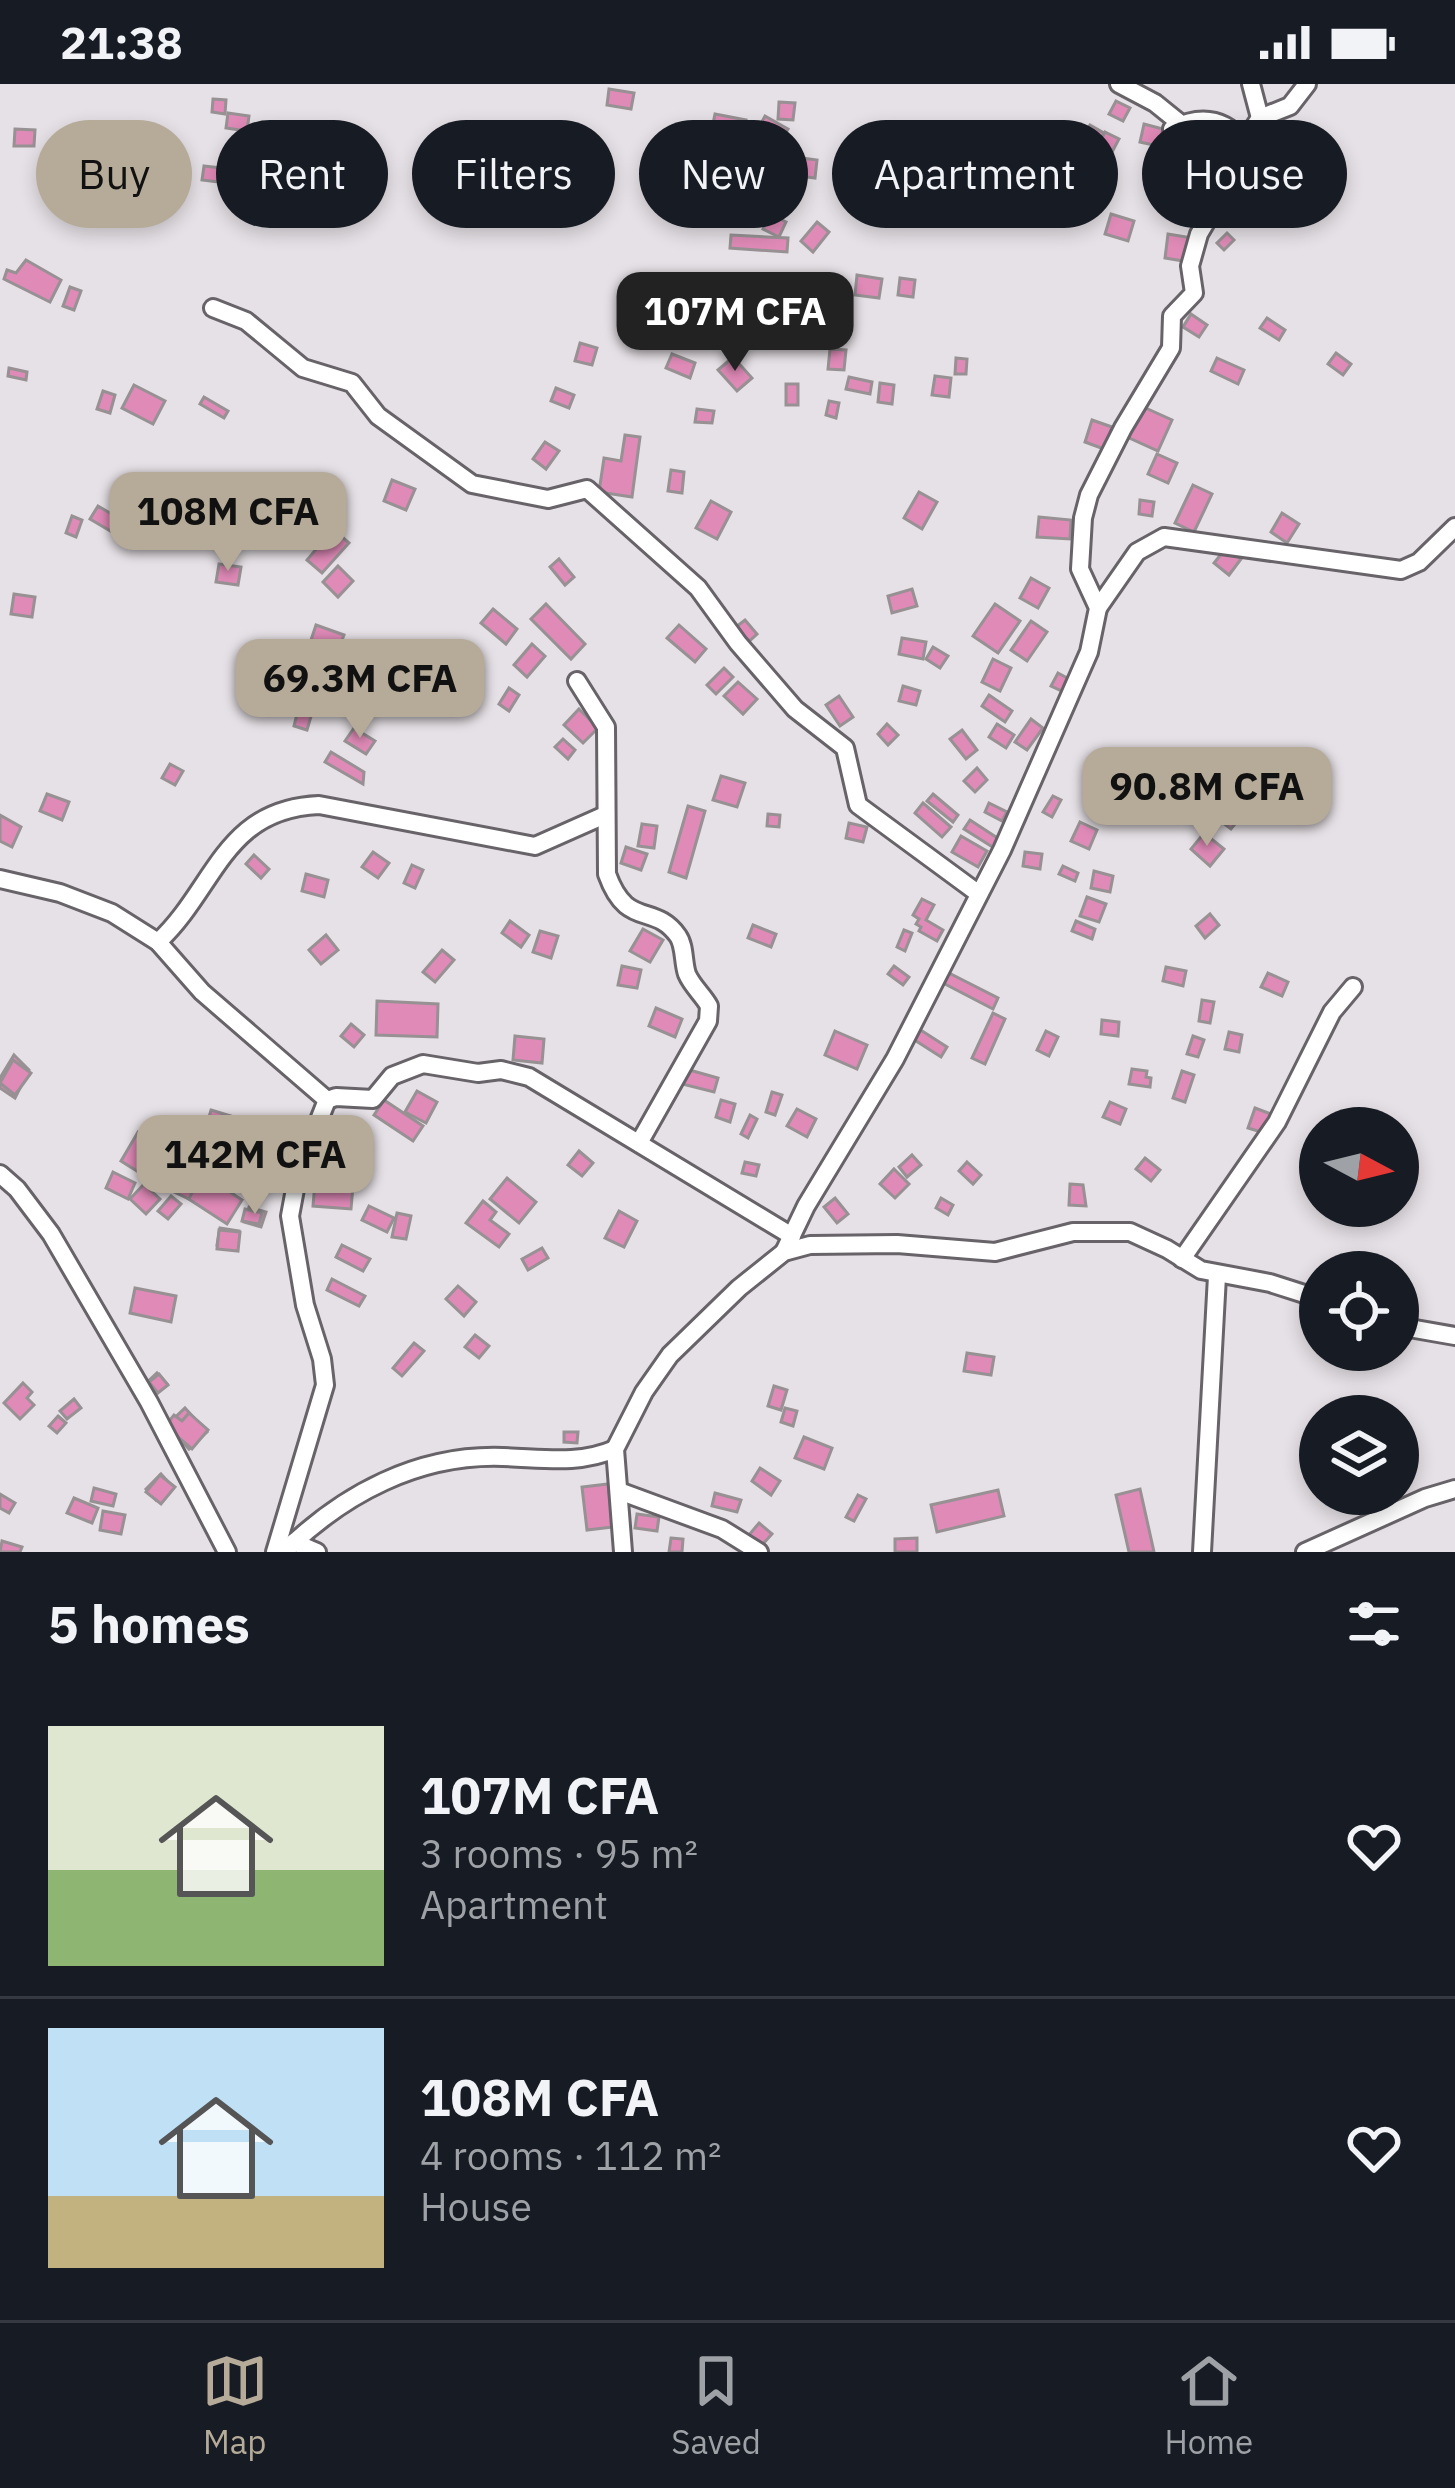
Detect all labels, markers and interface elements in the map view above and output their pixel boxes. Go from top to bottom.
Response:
text: 21:38 [60,13,183,71]
chip: Buy [36,120,192,228]
chip: Rent [216,120,388,228]
chip: Filters [412,120,615,228]
chip: New [639,120,808,228]
chip: Apartment [832,120,1118,228]
chip: House [1142,120,1347,228]
pin: 107M CFA [611,272,859,374]
text: 107M CFA [644,285,826,336]
pin: 108M CFA [104,472,352,574]
text: 108M CFA [137,485,319,536]
pin: 69.3M CFA [223,639,497,741]
text: 69.3M CFA [263,652,457,703]
pin: 90.8M CFA [1070,747,1344,849]
text: 90.8M CFA [1110,760,1304,811]
north arrow [1299,1107,1419,1227]
map controls [1299,1107,1419,1515]
pin: 142M CFA [131,1115,379,1217]
text: 142M CFA [164,1128,346,1179]
button: locate [1299,1251,1419,1371]
button: layers [1299,1395,1419,1515]
text: 5 homes [48,1591,250,1657]
icon: filters [1341,1591,1407,1657]
text: 107M CFA [420,1762,659,1828]
icon: home [144,1774,288,1918]
icon: heart [1341,1813,1407,1879]
text: 3 rooms · 95 m² [420,1828,698,1879]
text: Apartment [420,1879,608,1930]
text: 108M CFA [420,2064,659,2130]
icon: home [144,2076,288,2220]
icon: heart [1341,2115,1407,2181]
text: 4 rooms · 112 m² [420,2130,722,2181]
text: House [420,2181,532,2232]
tab: Map [202,2348,268,2463]
tab: Saved [671,2348,761,2463]
tab: Home [1164,2348,1253,2463]

